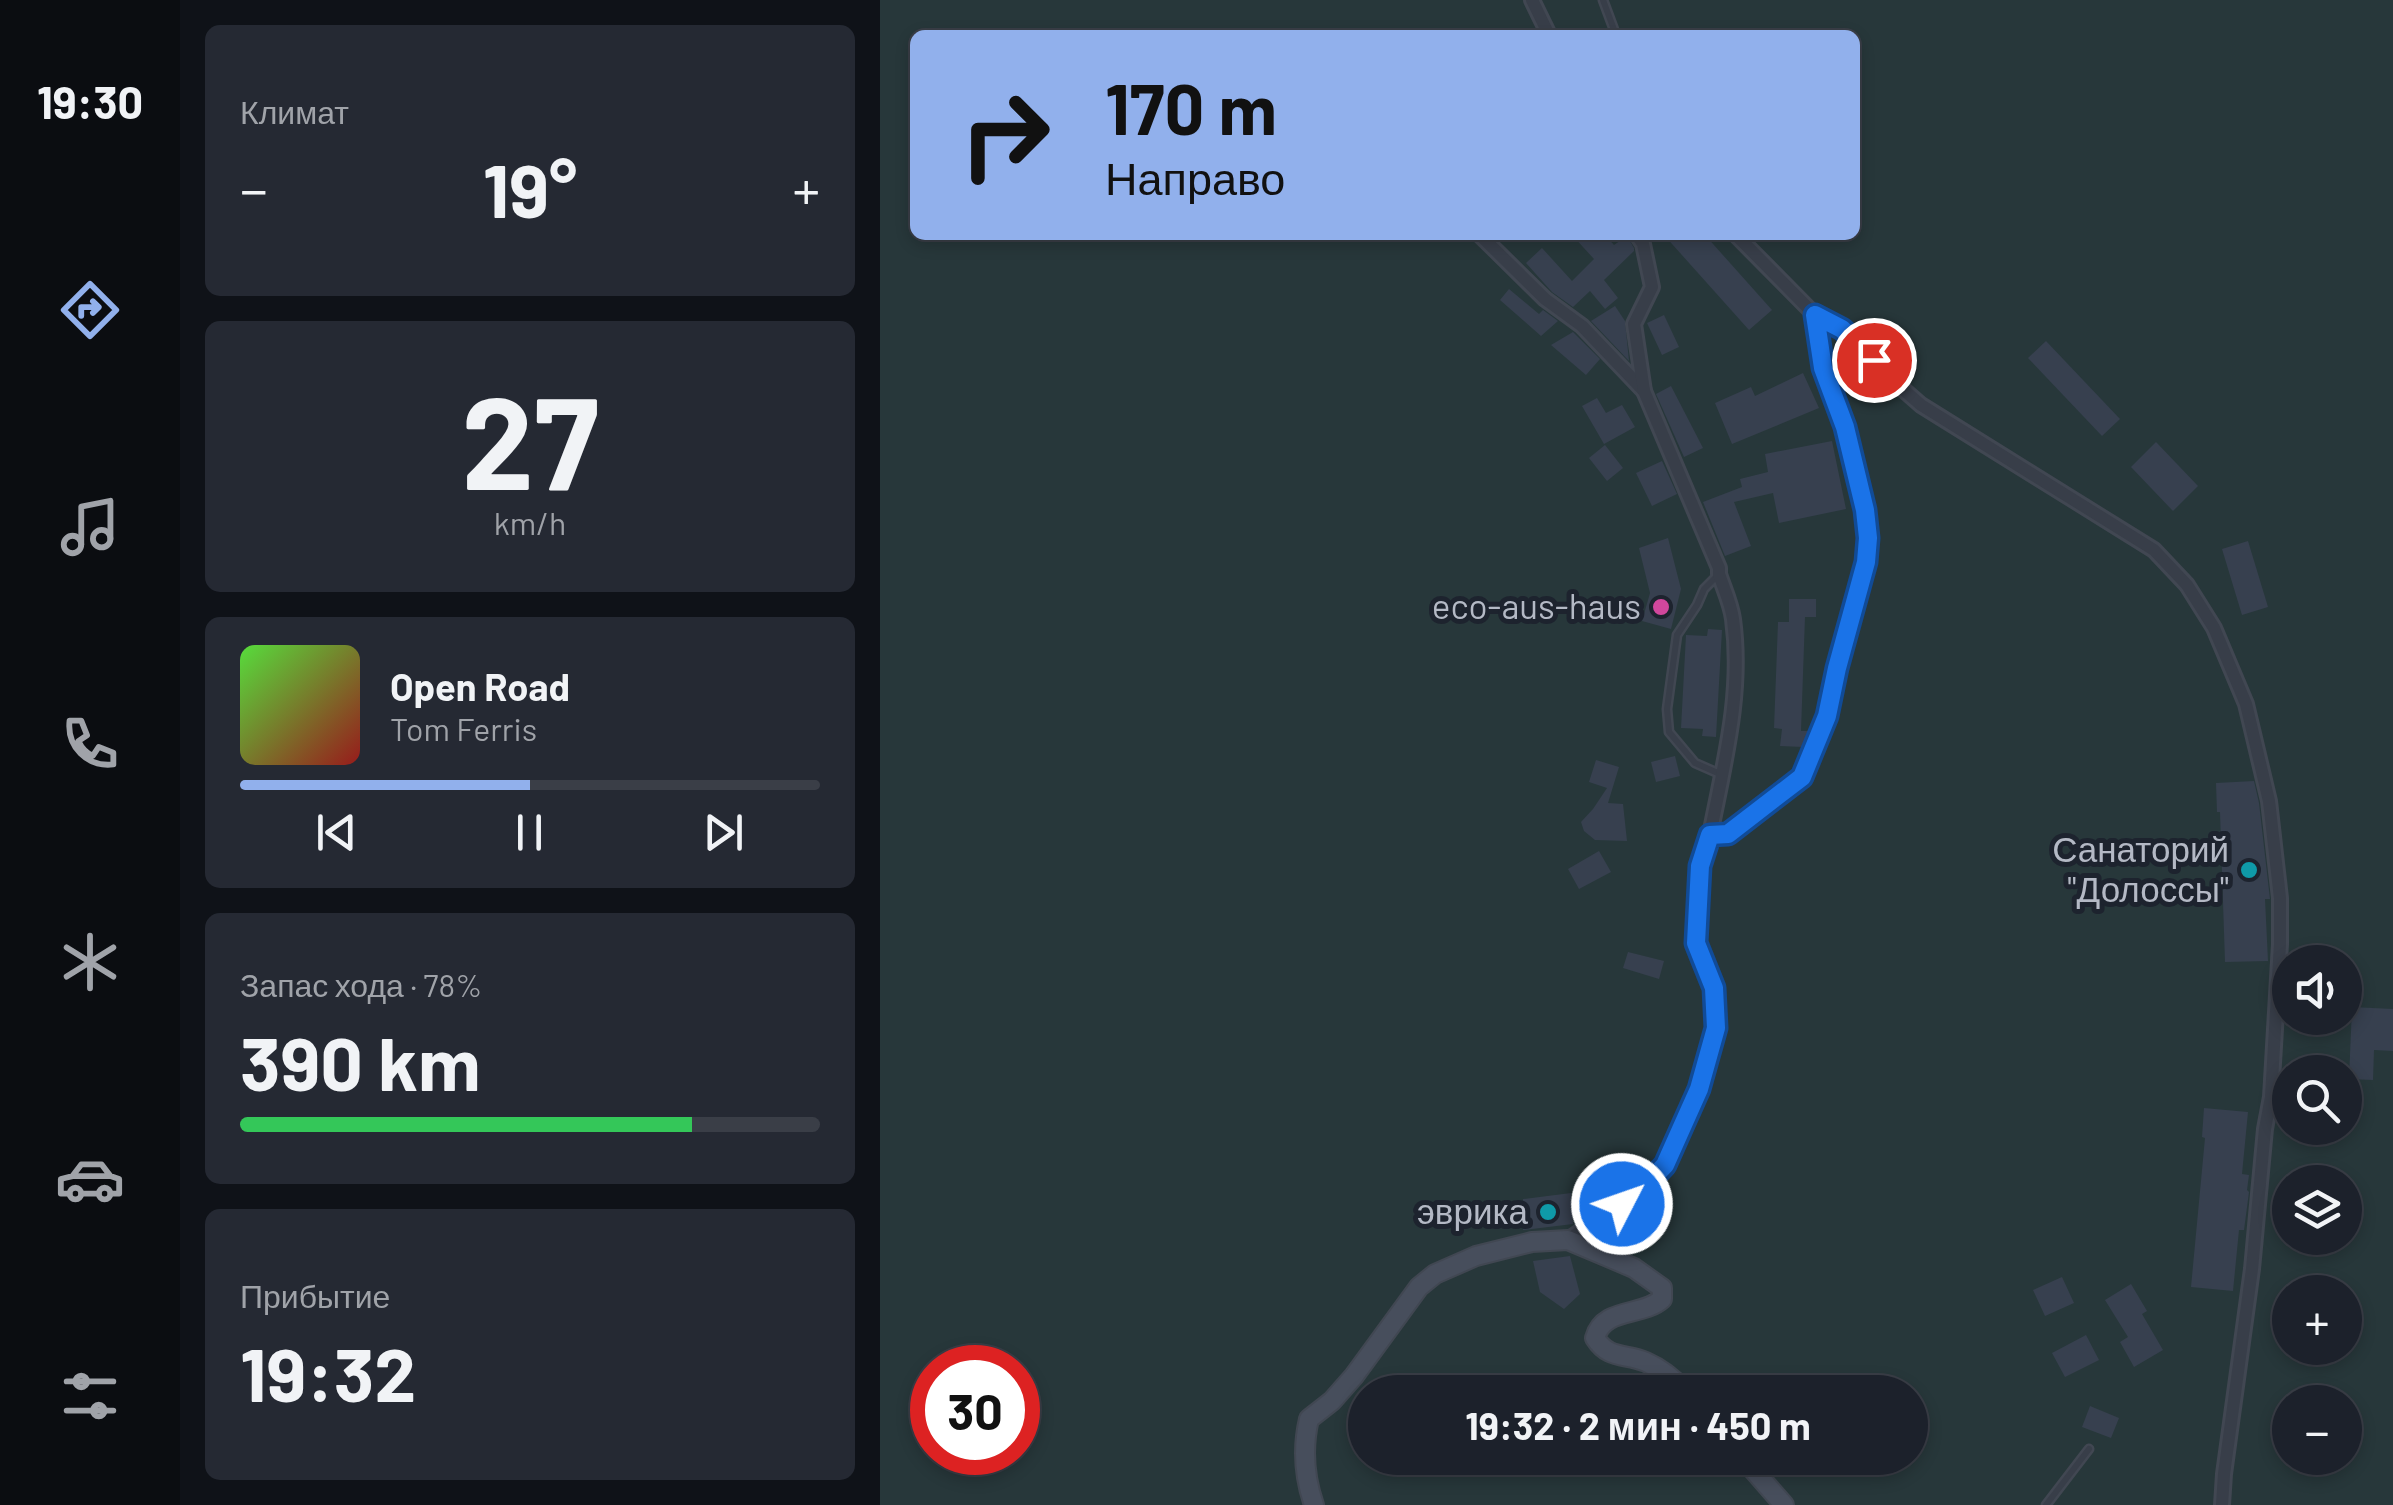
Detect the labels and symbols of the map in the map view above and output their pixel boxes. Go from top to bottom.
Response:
pin [1832,318,1917,403]
place label: eco-aus-haus [1432,584,1641,626]
marker: eco-aus-haus [1650,596,1672,618]
place label: Санаторий "Долоссы" [2052,827,2229,909]
marker: Санаторий "Долоссы" [2238,859,2260,881]
position arrow [1570,1152,1674,1256]
place label: эврика [1417,1189,1529,1231]
marker: эврика [1537,1201,1559,1223]
speed limit sign: 30 [910,1345,1040,1475]

